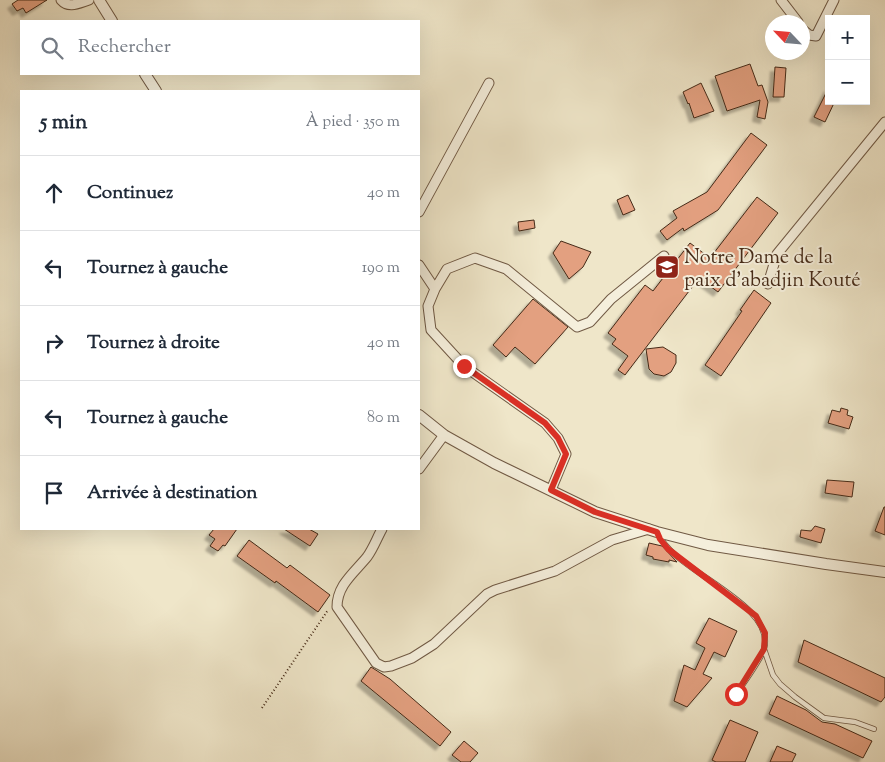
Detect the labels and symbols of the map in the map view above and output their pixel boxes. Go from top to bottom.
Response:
north arrow [765,15,810,60]
place label: Notre Dame de la paix d'abadjin Kouté [684,244,861,296]
school or university icon: Notre Dame de la paix d'abadjin Kouté [654,254,680,280]
route end [453,355,476,378]
route start [725,683,748,706]

